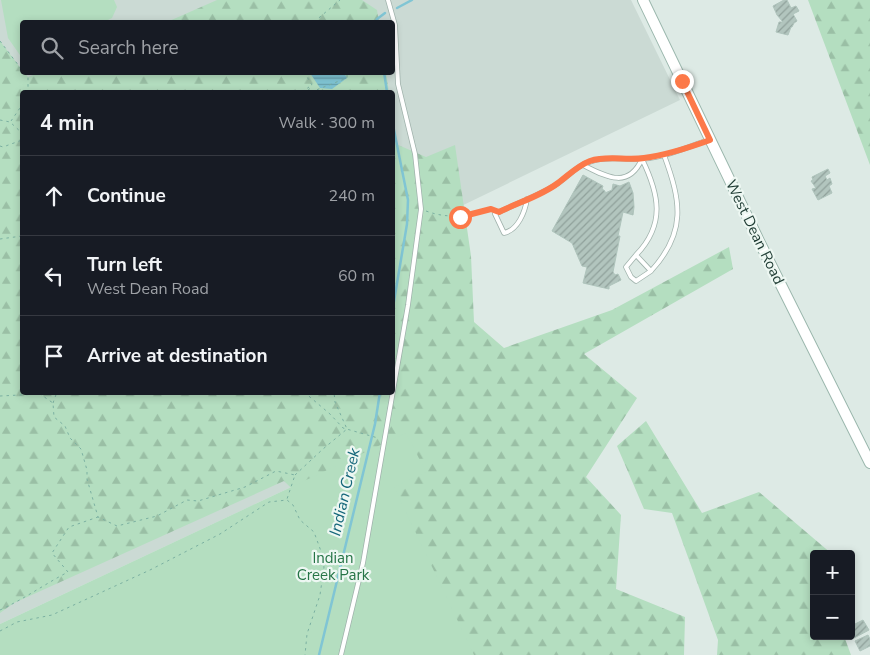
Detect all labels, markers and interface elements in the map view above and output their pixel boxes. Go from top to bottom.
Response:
search box [20,20,395,75]
icon: search [38,34,66,62]
text: Search here [78,35,179,61]
route end [671,70,694,93]
text: 4 min [40,109,94,137]
text: Walk · 300 m [279,112,375,134]
street label: West Dean Road [721,176,789,288]
icon: ahead [40,182,68,210]
text: Continue [87,183,166,209]
text: 240 m [328,185,375,207]
route start [449,206,472,229]
text: Turn left [87,252,162,278]
icon: left [40,262,68,290]
text: 60 m [338,265,375,287]
text: West Dean Road [87,278,209,300]
icon: arrive [40,342,68,370]
text: Arrive at destination [87,343,268,369]
water label: Indian Creek [324,445,366,538]
park label: Indian Creek Park [297,548,370,585]
map controls [810,550,855,640]
button: + [810,550,855,595]
button: − [810,595,855,640]

